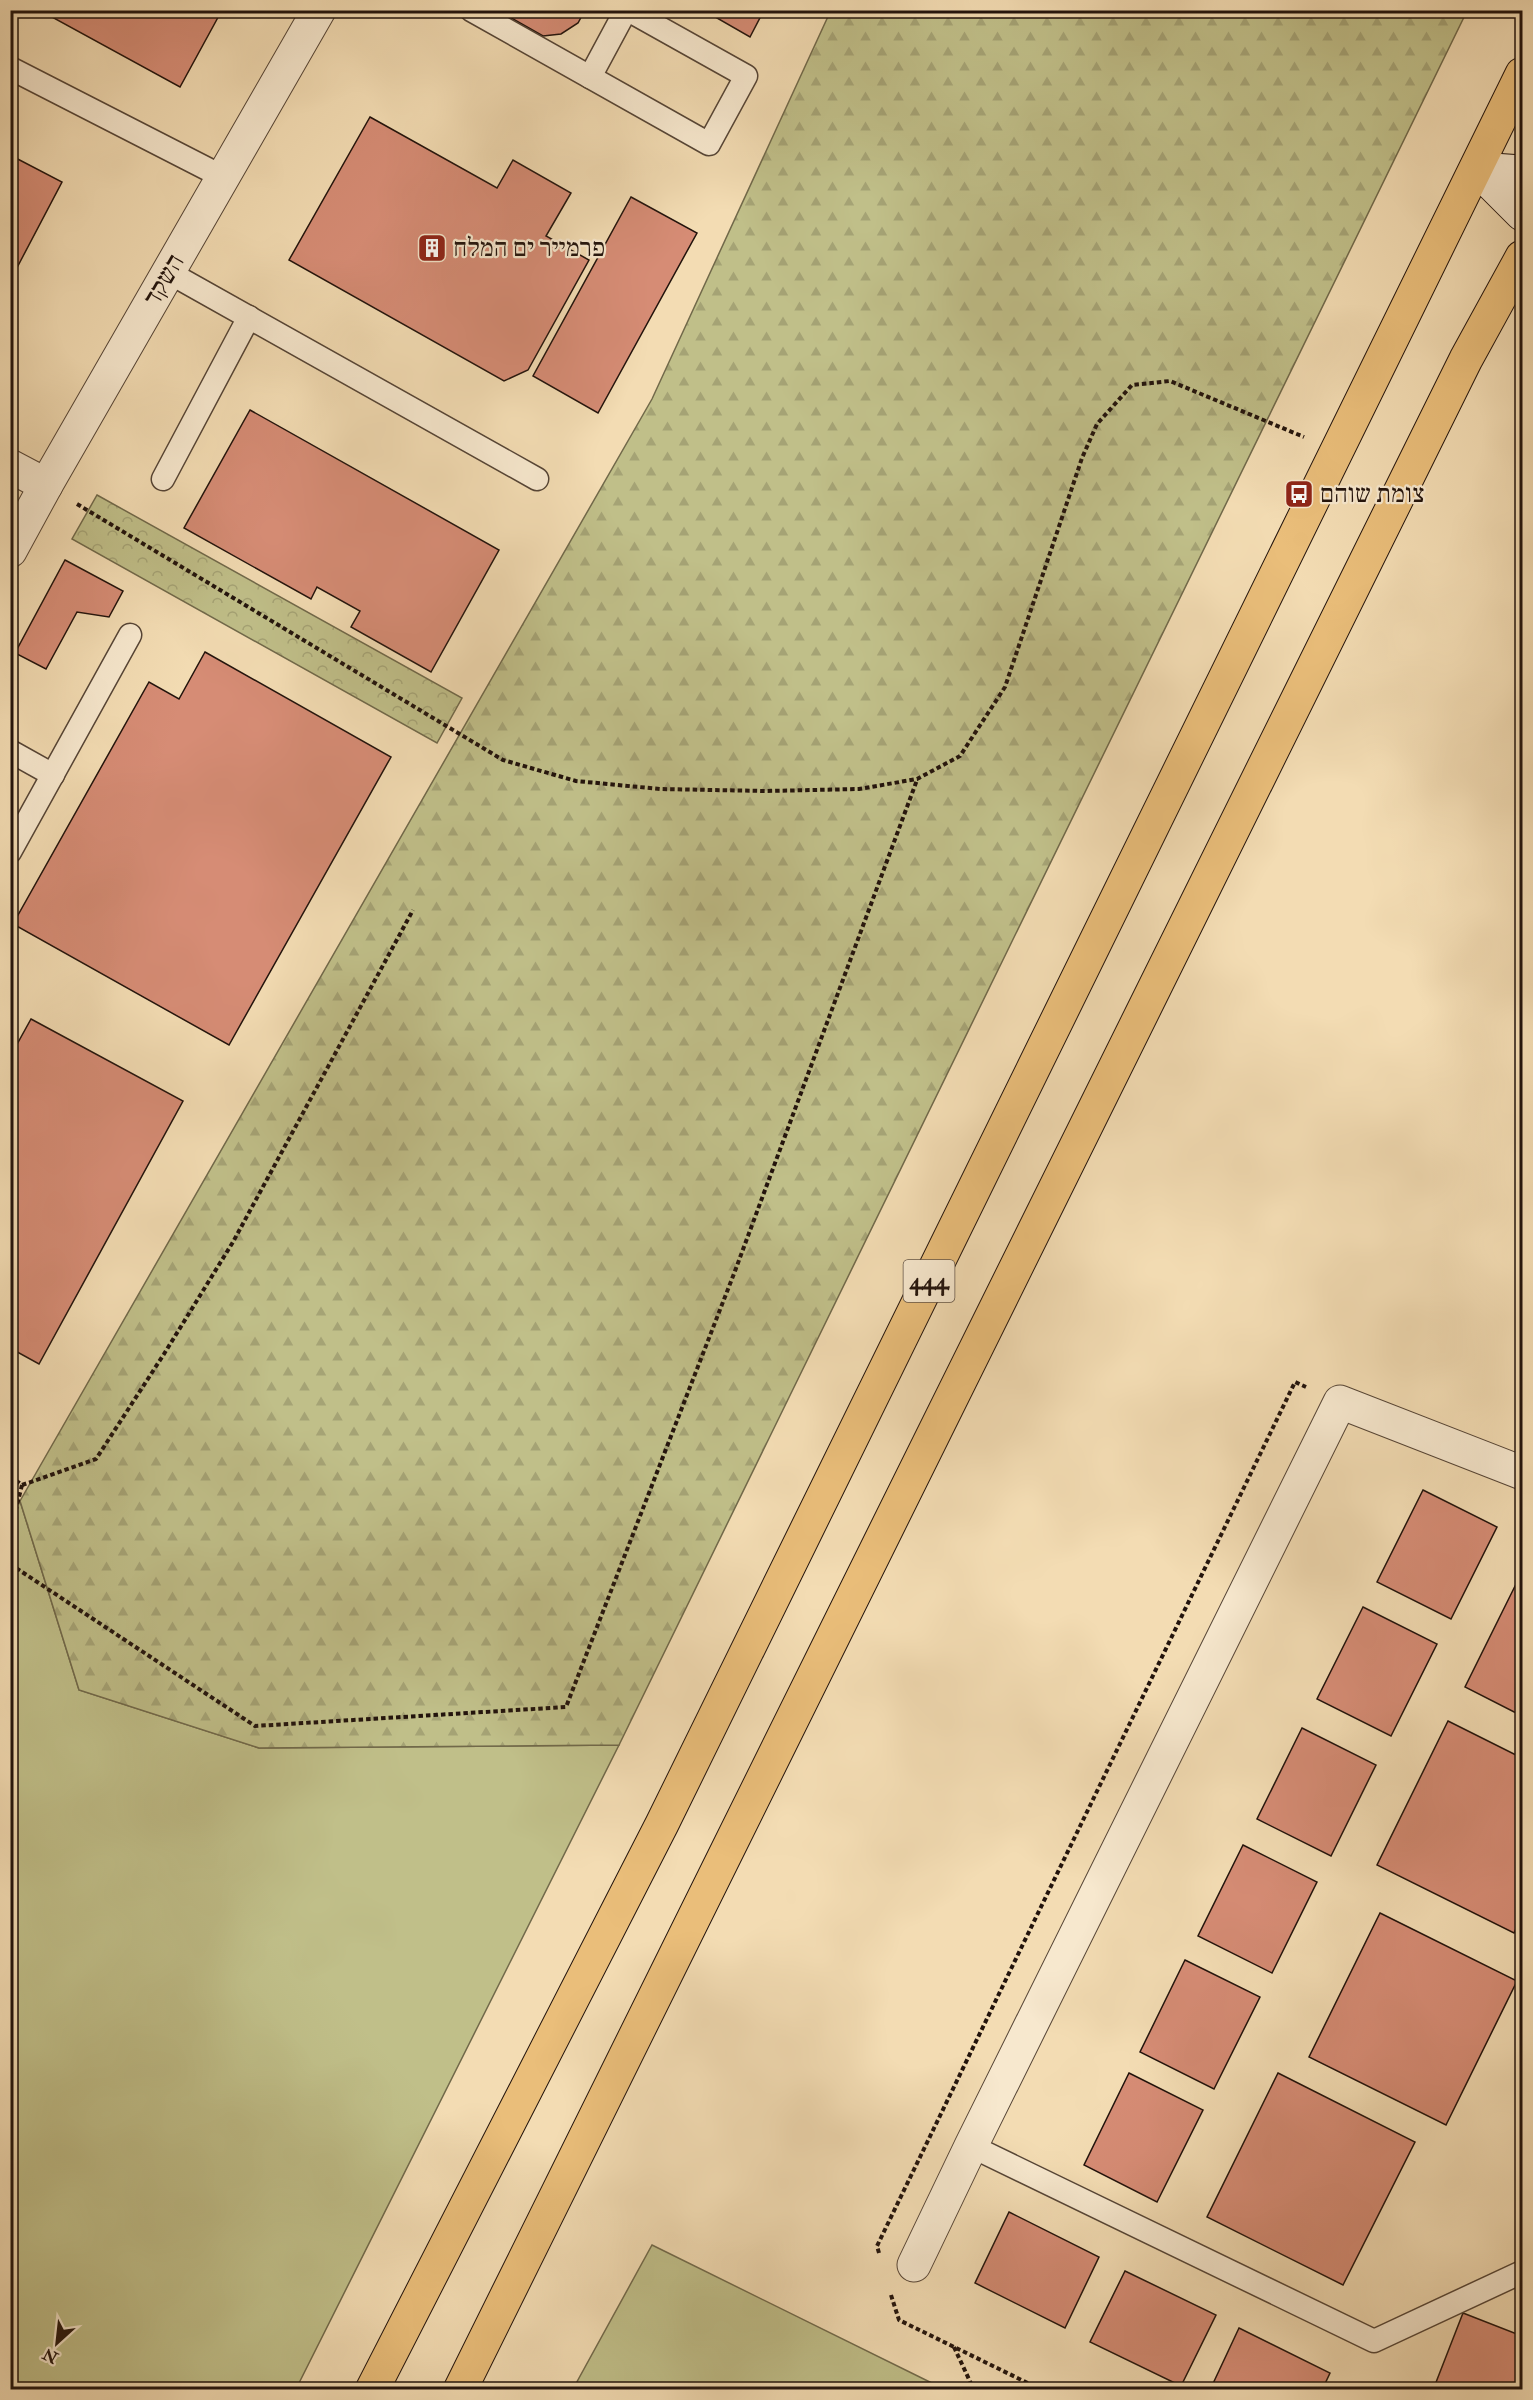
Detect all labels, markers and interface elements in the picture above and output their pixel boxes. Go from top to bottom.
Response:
building icon: פרמייר ים המלח [416,232,448,264]
place label: פרמייר ים המלח [453,232,605,264]
street label: השקד [137,248,191,312]
bus stop icon: צומת שוהם [1283,478,1315,510]
place label: צומת שוהם [1320,478,1425,510]
road number: 444 [904,1260,954,1302]
north arrow [27,2313,87,2373]
text: N [39,2343,62,2368]

